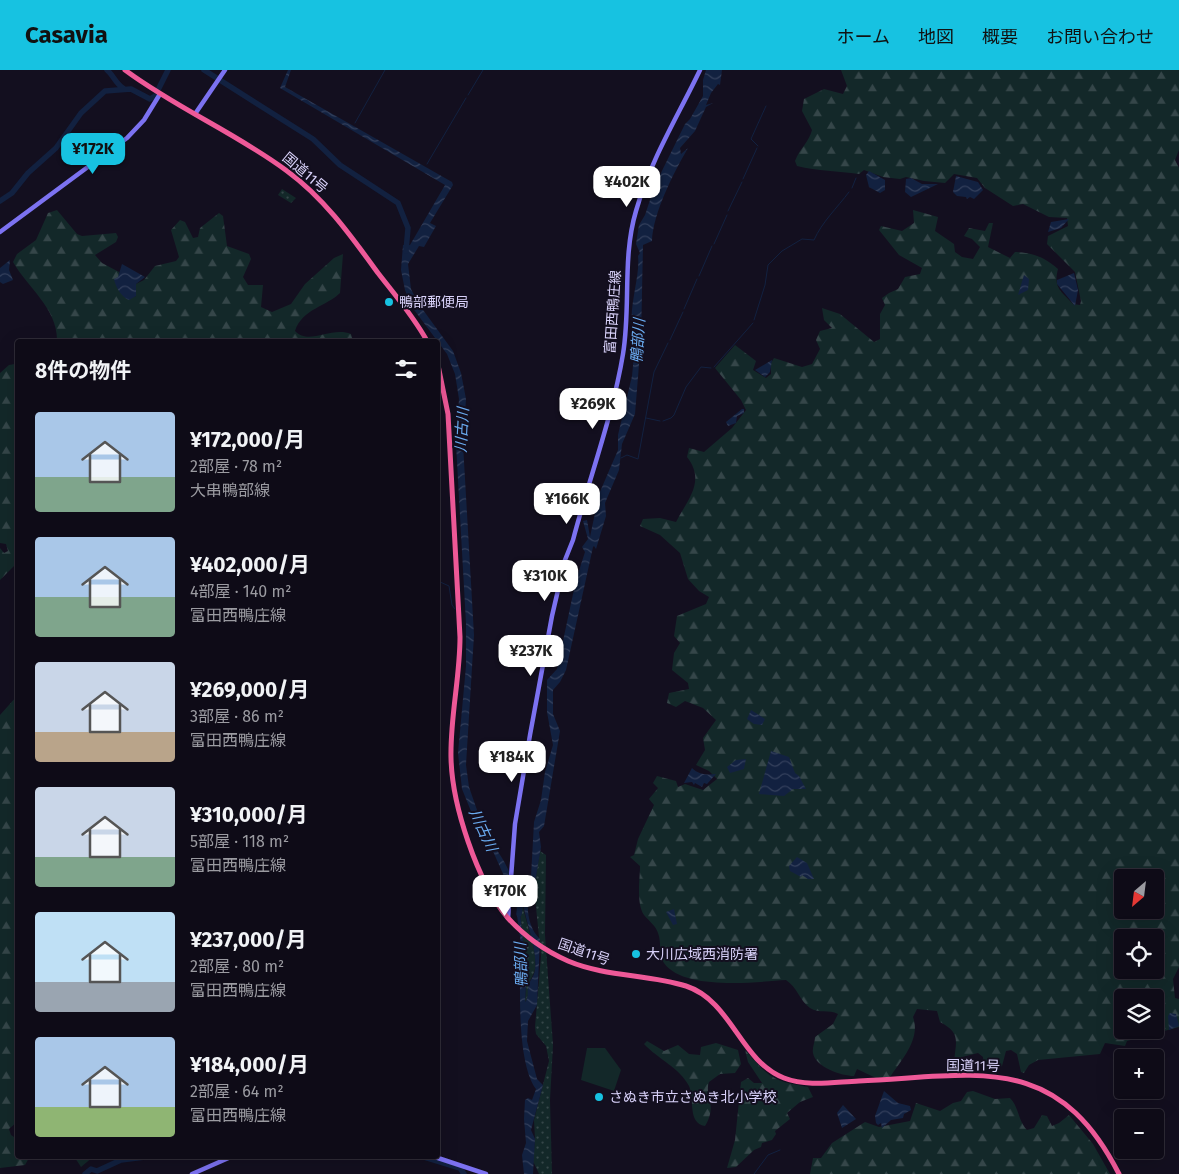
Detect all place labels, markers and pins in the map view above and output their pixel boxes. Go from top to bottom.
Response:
pin: ¥172K [58,132,128,175]
pin: ¥402K [592,166,662,208]
place label: 鴨部郵便局 [399,294,469,311]
marker: 鴨部郵便局 [383,296,395,308]
pin: ¥269K [558,388,628,430]
pin: ¥166K [532,482,602,525]
pin: ¥310K [510,560,580,602]
pin: ¥237K [496,634,566,677]
pin: ¥184K [477,740,547,783]
pin: ¥170K [470,874,540,917]
place label: 大川広域西消防署 [646,946,758,963]
marker: 大川広域西消防署 [630,948,642,960]
place label: さぬき市立さぬき北小学校 [609,1089,776,1106]
marker: さぬき市立さぬき北小学校 [593,1091,605,1103]

